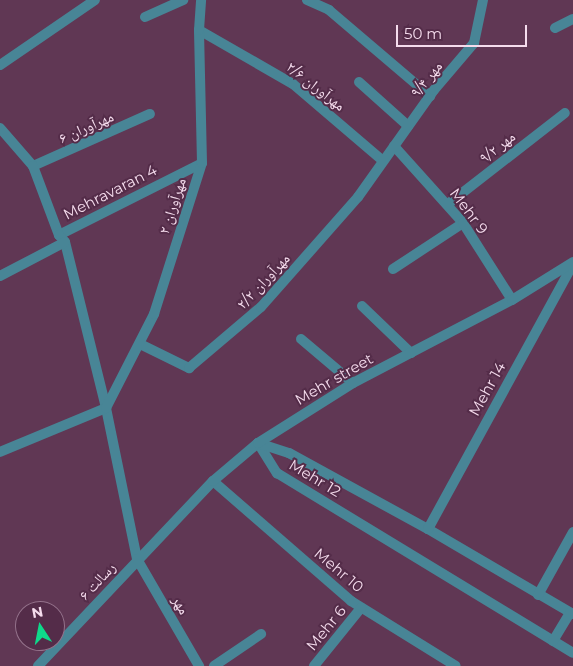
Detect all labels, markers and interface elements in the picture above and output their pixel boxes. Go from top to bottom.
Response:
scale bar [398,15,529,47]
text: 50 m [404,24,442,43]
street label: مهرآوران ۲/۶ [283,57,349,115]
street label: مهر ۹/۴ [406,57,446,101]
street label: مهرآوران ۶ [56,107,116,147]
street label: مهر ۹/۲ [475,127,519,167]
street label: Mehravaran 4 [60,161,160,223]
street label: مهرآوران ۲ [154,176,190,236]
street label: Mehr 9 [446,185,492,237]
street label: مهرآوران ۲/۲ [233,249,293,313]
street label: Mehr street [292,349,376,409]
street label: Mehr 14 [465,359,509,419]
street label: Mehr 12 [286,456,344,500]
street label: Mehr 10 [311,544,367,596]
street label: رسالت ۶ [75,558,119,604]
street label: مهر [169,592,193,618]
north arrow [15,601,65,651]
text: N [30,602,45,622]
street label: Mehr 6 [302,602,350,654]

